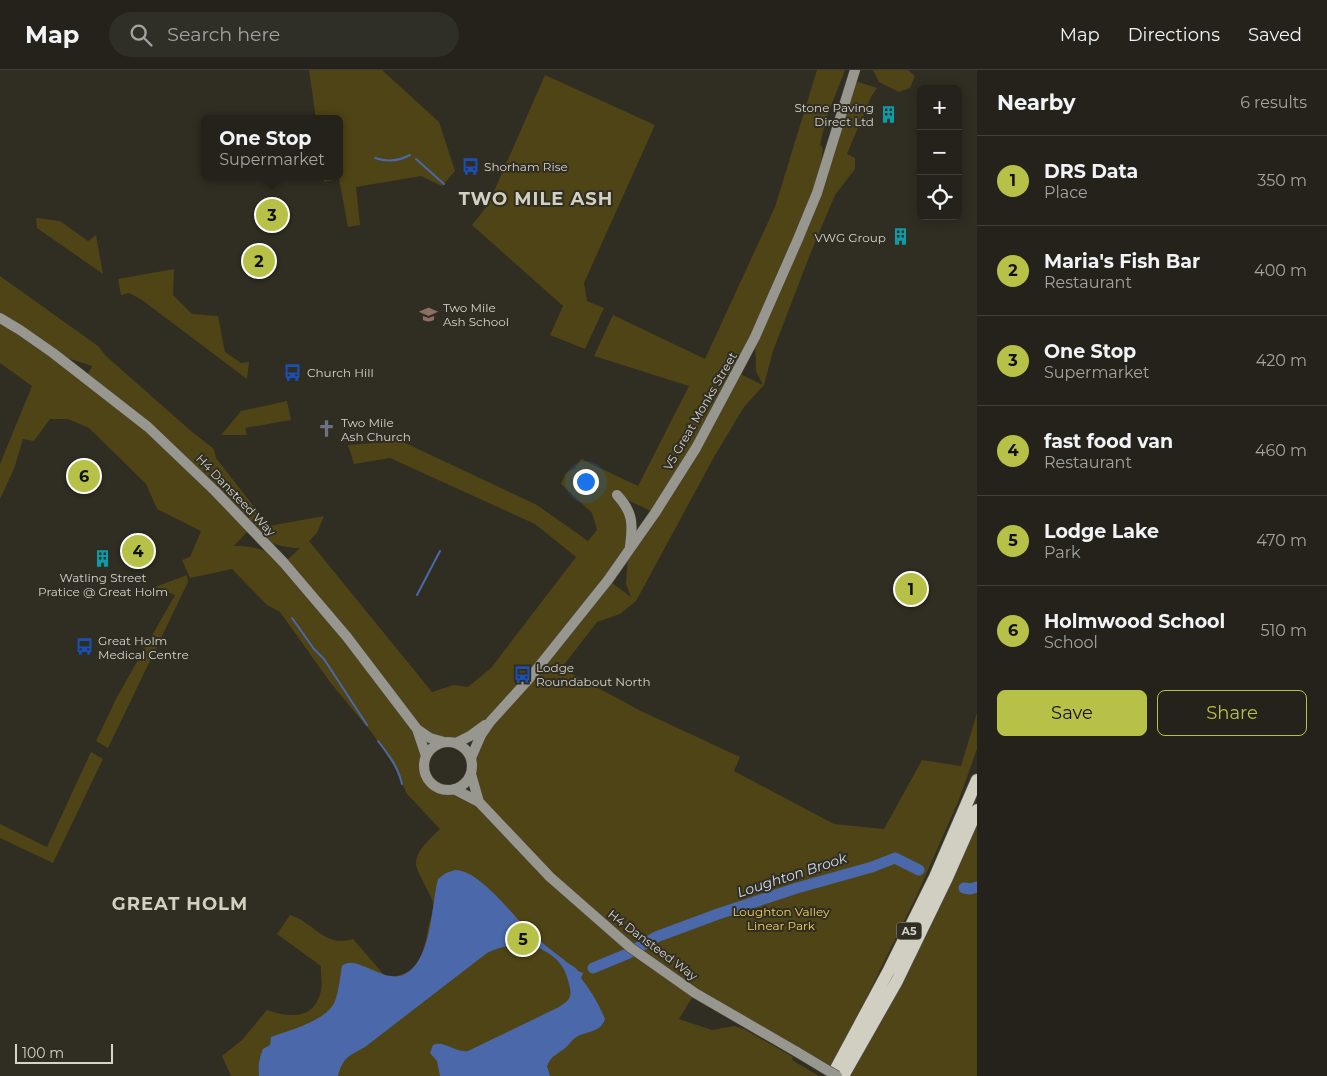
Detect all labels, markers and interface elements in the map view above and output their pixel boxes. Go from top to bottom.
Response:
search box [109,12,459,57]
text: Map [25,20,79,49]
icon: search [127,21,155,49]
text: Search here [167,23,280,46]
text: Map [1060,24,1100,46]
text: Directions [1128,24,1220,46]
text: Saved [1248,24,1302,46]
map controls [917,85,962,220]
button: + [917,85,962,130]
text: Nearby [997,90,1076,115]
text: 6 results [1240,93,1307,112]
place label: Stone Paving Direct Ltd [794,100,874,129]
building icon: Stone Paving Direct Ltd [878,104,898,124]
popup [201,115,343,180]
text: One Stop [219,127,311,150]
button: − [917,130,962,175]
text: Supermarket [219,150,325,169]
bus stop icon: Shorham Rise [460,156,480,176]
place label: Shorham Rise [484,159,568,174]
text: DRS Data [1044,160,1138,183]
text: 1 [1010,171,1016,190]
text: 350 m [1257,171,1307,190]
button: locate [917,175,962,220]
text: Place [1044,183,1088,202]
district label: TWO MILE ASH [459,188,613,210]
pin: 3 [256,196,288,234]
building icon: VWG Group [890,227,910,247]
place label: VWG Group [814,230,886,245]
pin: 2 [243,242,275,280]
text: Maria's Fish Bar [1044,250,1200,273]
text: 2 [1008,261,1018,280]
text: 400 m [1254,261,1307,280]
text: Restaurant [1044,273,1132,292]
place label: Two Mile Ash School [443,300,509,329]
school or university icon: Two Mile Ash School [419,304,439,324]
text: One Stop [1044,340,1136,363]
street label: V5 Great Monks Street [660,349,740,473]
text: 3 [1008,351,1018,370]
text: 420 m [1256,351,1307,370]
bus stop icon: Church Hill [283,362,303,382]
text: Supermarket [1044,363,1150,382]
place label: Church Hill [307,365,374,380]
place label: Two Mile Ash Church [341,415,411,444]
church icon: Two Mile Ash Church [317,419,337,439]
text: fast food van [1044,430,1173,453]
text: 4 [1007,441,1019,460]
text: 460 m [1255,441,1307,460]
street label: H4 Dansteed Way [193,451,279,539]
text: Restaurant [1044,453,1132,472]
pin: 6 [68,457,100,495]
your location [573,469,599,495]
text: Lodge Lake [1044,520,1159,543]
text: 5 [1008,531,1018,550]
text: 470 m [1256,531,1307,550]
pin: 4 [122,532,154,570]
text: Park [1044,543,1081,562]
building icon: Watling Street Pratice @ Great Holm [93,548,113,568]
place label: Watling Street Pratice @ Great Holm [38,570,168,599]
pin: 1 [895,570,927,608]
text: Holmwood School [1044,610,1225,633]
text: 6 [1008,621,1018,640]
text: 510 m [1260,621,1307,640]
place label: Great Holm Medical Centre [98,633,189,662]
text: School [1044,633,1098,652]
bus stop icon: Great Holm Medical Centre [74,637,94,657]
place label: Lodge Roundabout North [536,660,651,689]
bus stop icon: Lodge Roundabout North [512,664,532,684]
button: Save [997,690,1147,736]
button: Share [1157,690,1307,736]
water label: Loughton Brook [735,849,850,901]
district label: GREAT HOLM [112,893,248,915]
park label: Loughton Valley Linear Park [732,904,830,933]
street label: H4 Dansteed Way [605,906,701,984]
pin: 5 [507,920,539,958]
road number: A5 [896,922,922,939]
scale bar [15,1041,112,1064]
text: 100 m [22,1044,64,1062]

